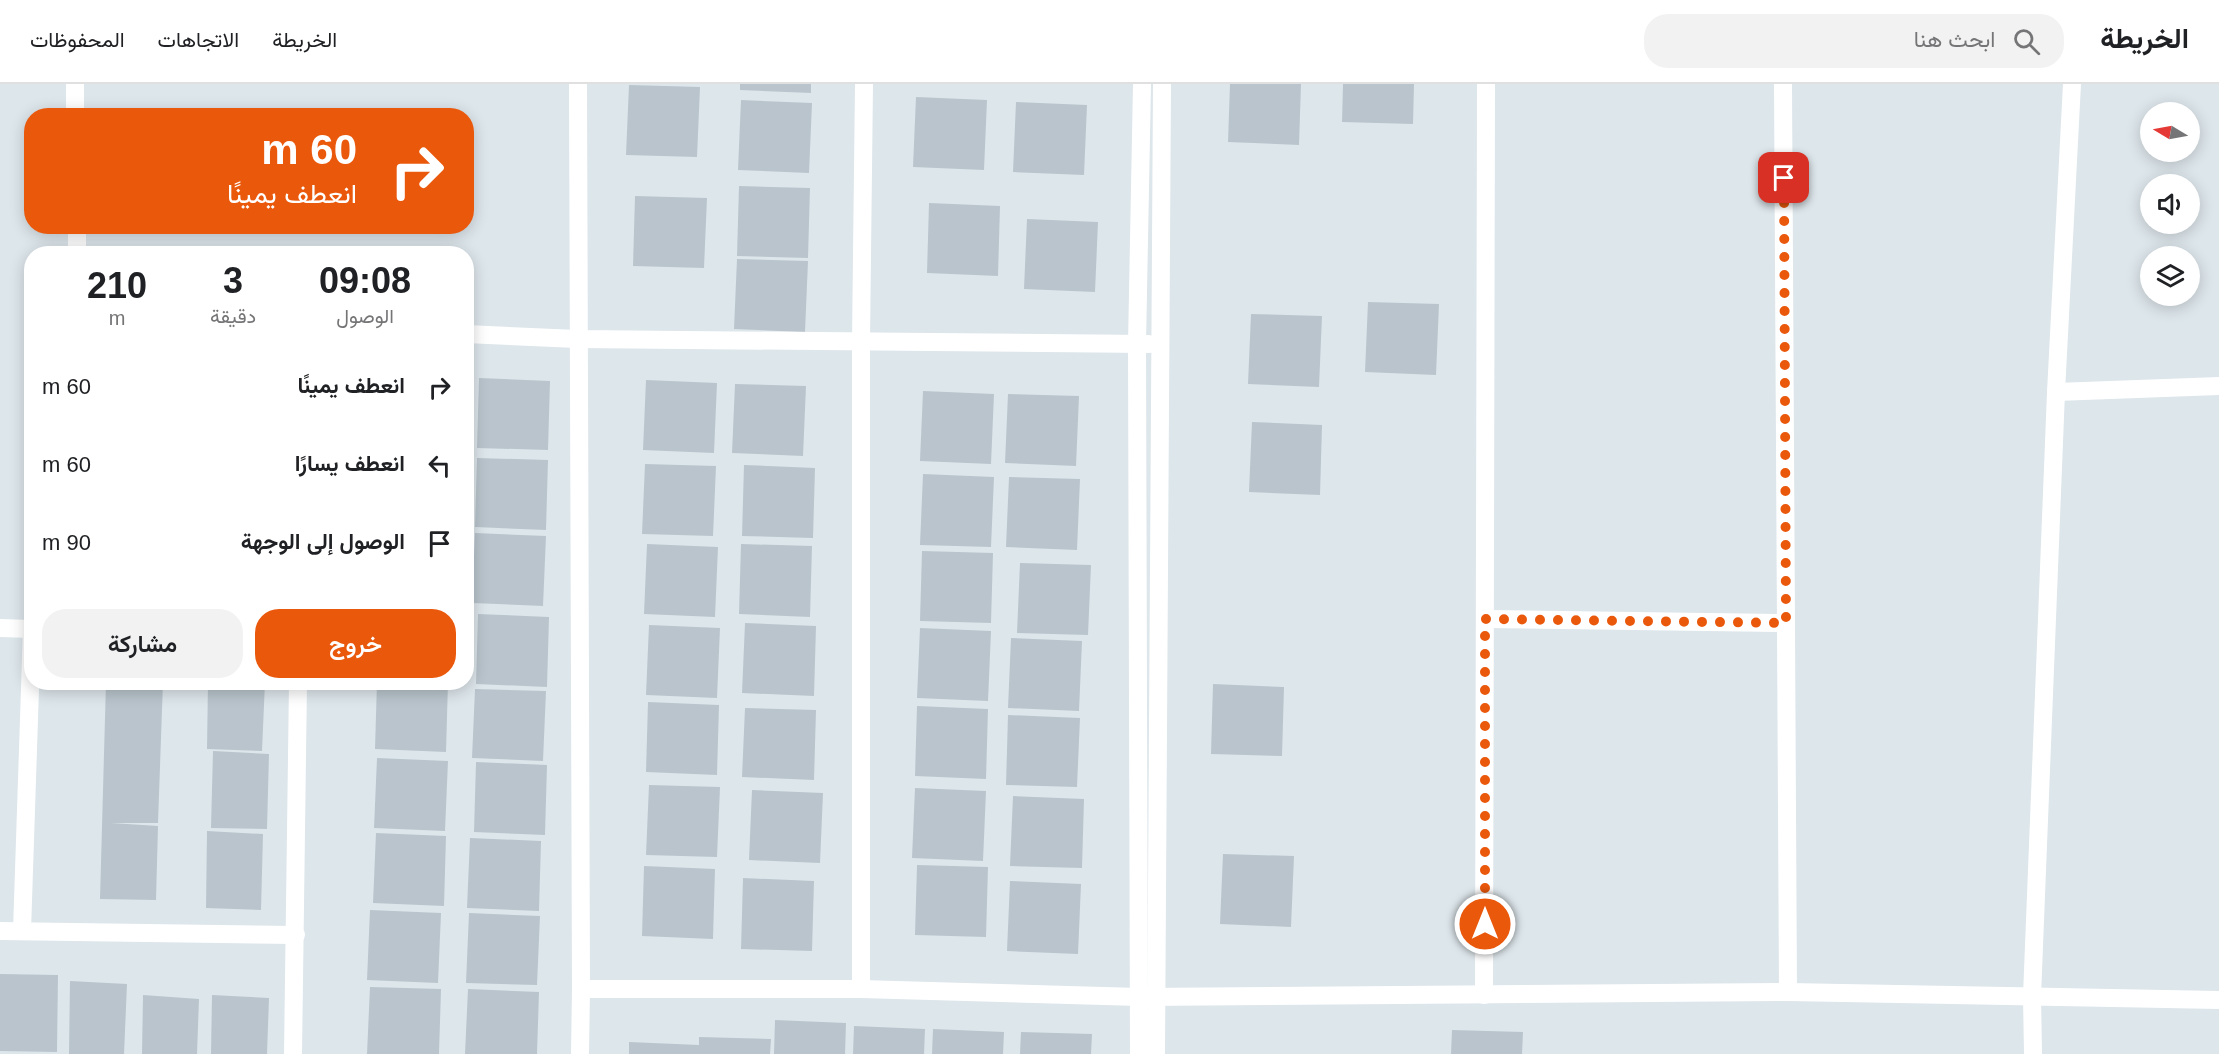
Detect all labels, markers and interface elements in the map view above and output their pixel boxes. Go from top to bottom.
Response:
search box [1644,14,2064,68]
text: الخريطة [2100,23,2189,54]
icon: search [2010,25,2043,58]
text: ابحث هنا [1914,27,1995,52]
text: المحفوظات [30,28,125,51]
text: الاتجاهات [158,28,239,51]
text: الخريطة [272,28,337,51]
north arrow [2140,102,2200,162]
map controls [2140,102,2200,306]
text: 60 m [261,126,357,173]
icon: right [378,132,456,210]
pin [1758,152,1809,203]
icon: arrive [1767,161,1800,194]
button: sound [2140,174,2200,234]
text: انعطف يمينًا [227,179,357,209]
button: layers [2140,246,2200,306]
text: 3 [223,260,243,301]
text: 09:08 [319,260,411,301]
text: 210 [87,265,147,306]
text: دقيقة [210,305,256,327]
text: الوصول [336,305,394,327]
text: m [109,307,125,329]
icon: right [423,371,456,404]
text: انعطف يمينًا [297,373,405,398]
text: 60 m [42,374,91,399]
icon: left [423,449,456,482]
text: انعطف يسارًا [295,451,405,476]
text: 60 m [42,452,91,477]
icon: arrive [423,527,456,560]
text: الوصول إلى الوجهة [241,529,405,554]
text: 90 m [42,530,91,555]
button: مشاركة [42,609,243,678]
button: خروج [255,609,456,678]
position arrow [1453,892,1517,956]

